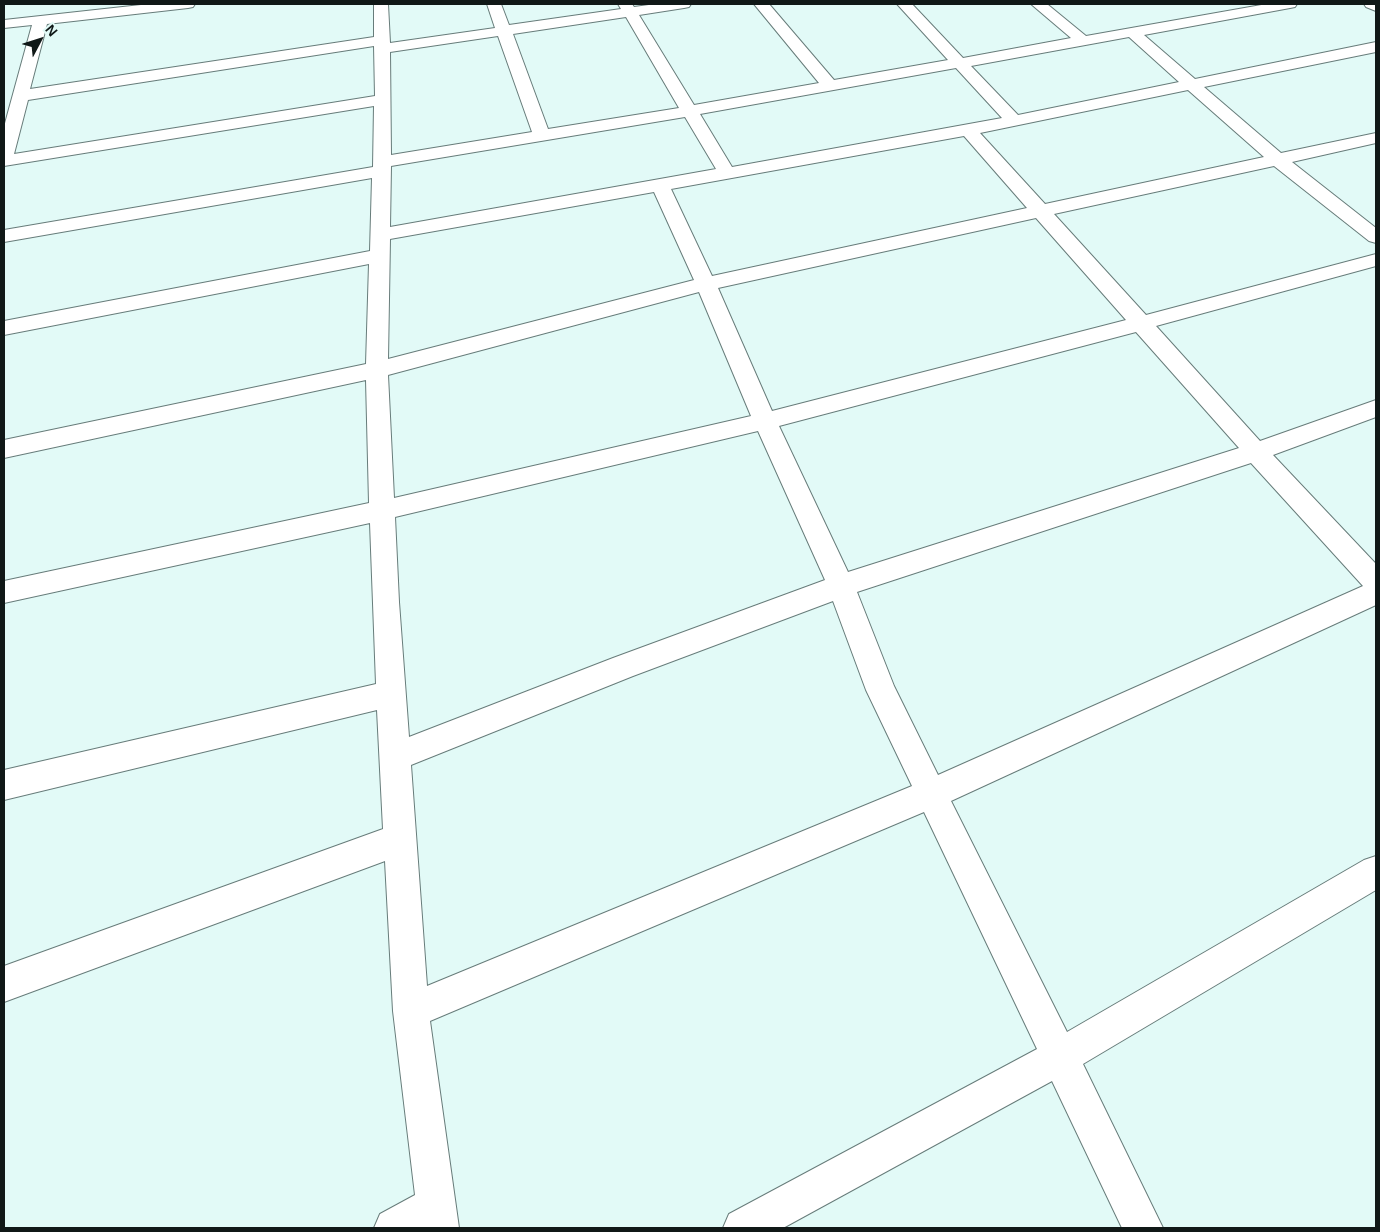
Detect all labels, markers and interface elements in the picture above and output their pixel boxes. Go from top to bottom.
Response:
north arrow [15,15,65,65]
text: N [42,21,61,39]

